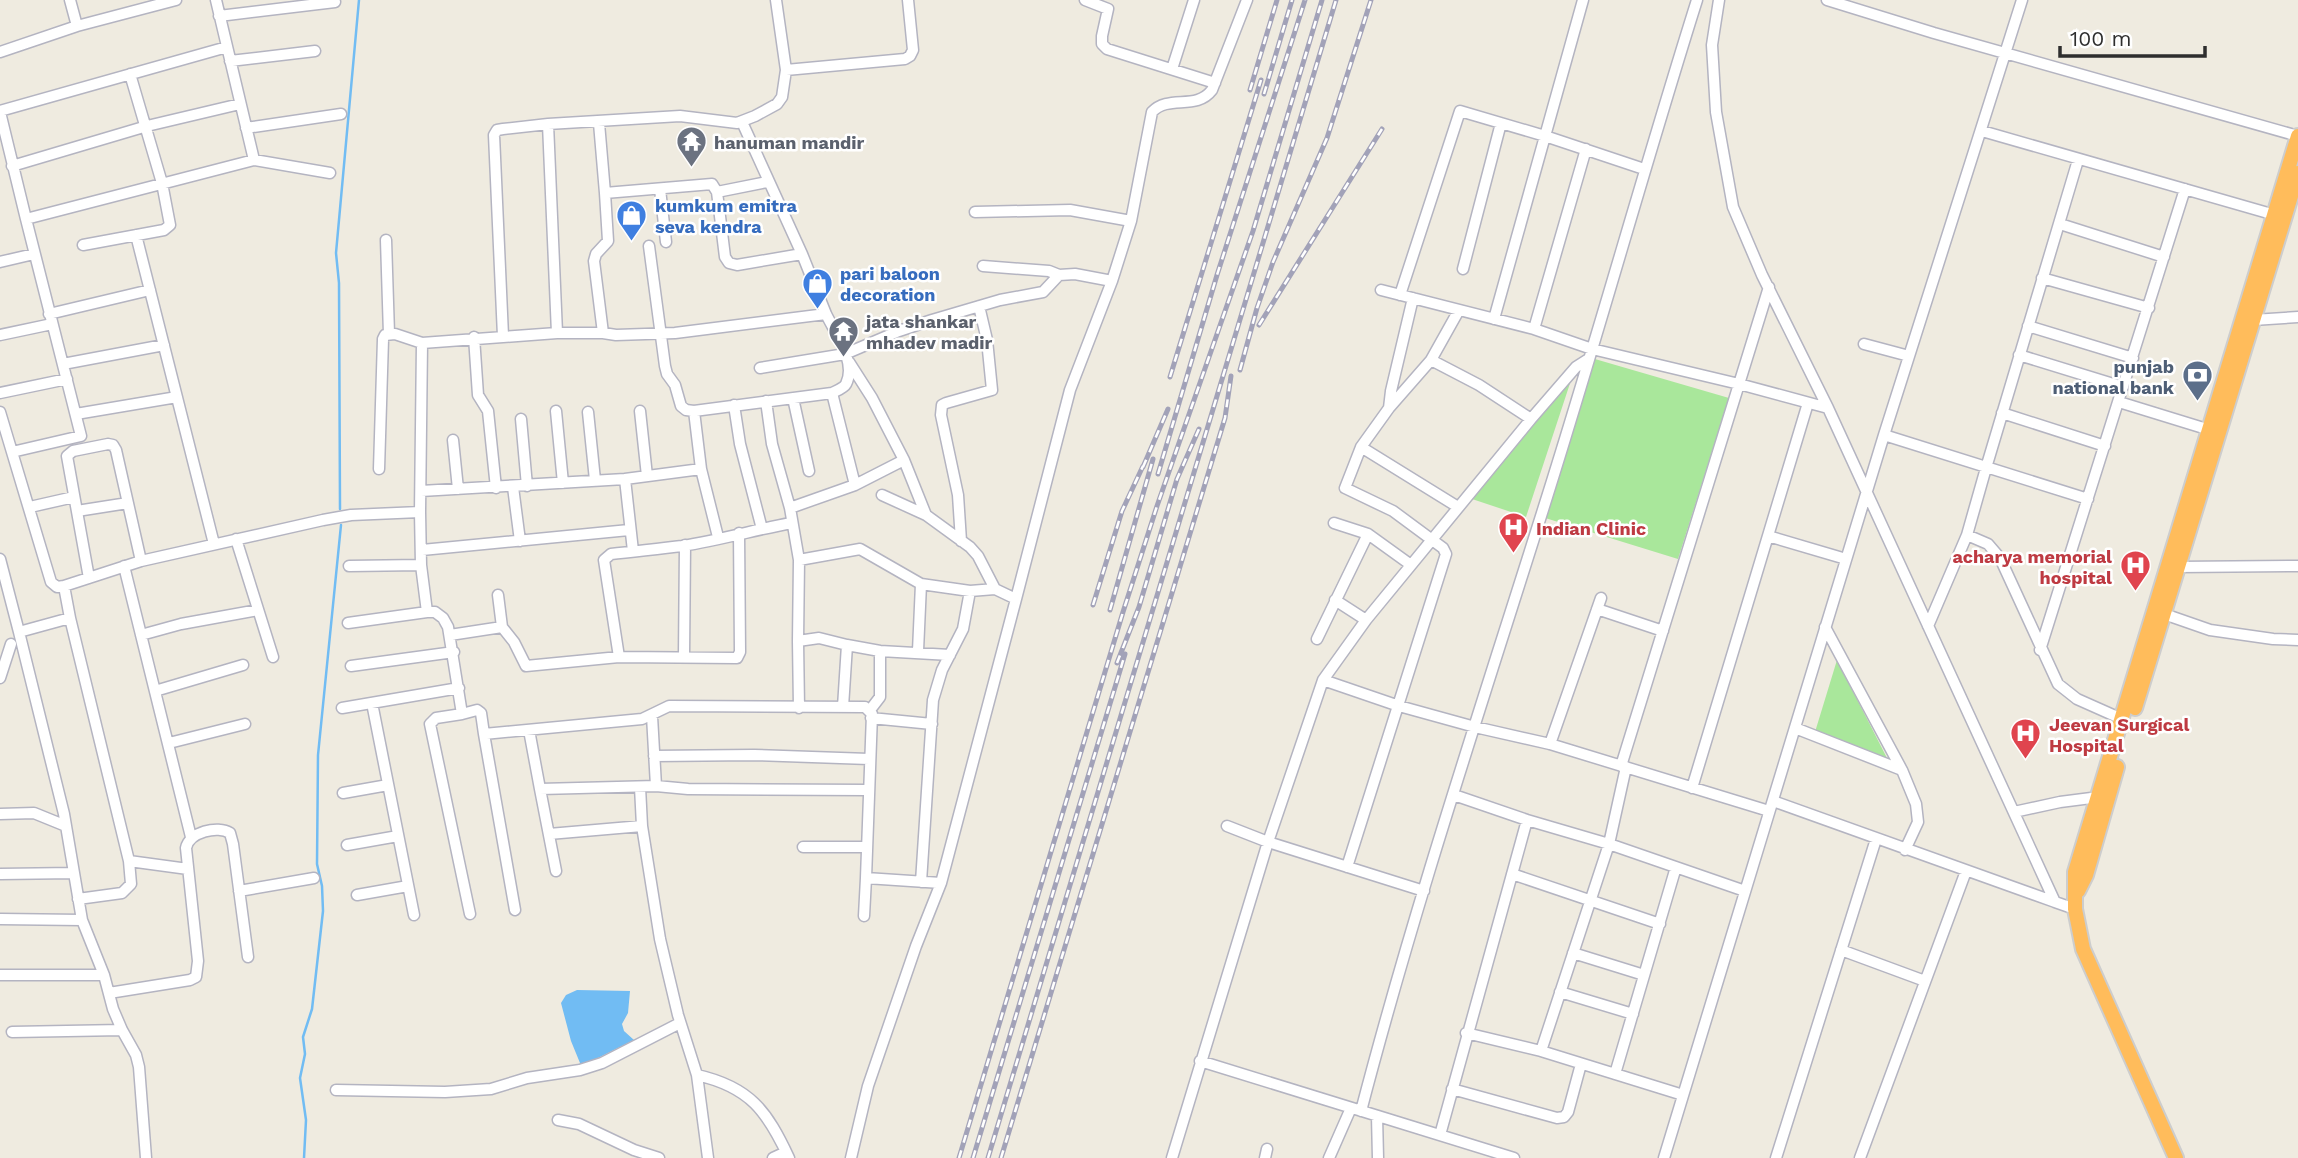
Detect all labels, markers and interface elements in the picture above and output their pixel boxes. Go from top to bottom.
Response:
scale bar [2060,14,2205,58]
text: 100 m [2070,26,2132,51]
temple icon: hanuman mandir [674,125,708,169]
place label: hanuman mandir [714,132,865,153]
place label: kumkum emitra seva kendra [655,195,798,237]
shop icon: kumkum emitra seva kendra [615,198,649,242]
place label: pari baloon decoration [840,263,940,305]
shop icon: pari baloon decoration [800,266,834,310]
place label: jata shankar mhadev madir [864,311,993,353]
temple icon: jata shankar mhadev madir [826,314,860,358]
place label: punjab national bank [2053,356,2175,398]
bank icon: punjab national bank [2180,359,2214,403]
hospital icon: Indian Clinic [1496,511,1530,555]
place label: Indian Clinic [1536,518,1646,539]
place label: acharya memorial hospital [1952,546,2112,588]
hospital icon: acharya memorial hospital [2118,549,2152,593]
place label: Jeevan Surgical Hospital [2049,714,2189,756]
hospital icon: Jeevan Surgical Hospital [2009,717,2043,761]

